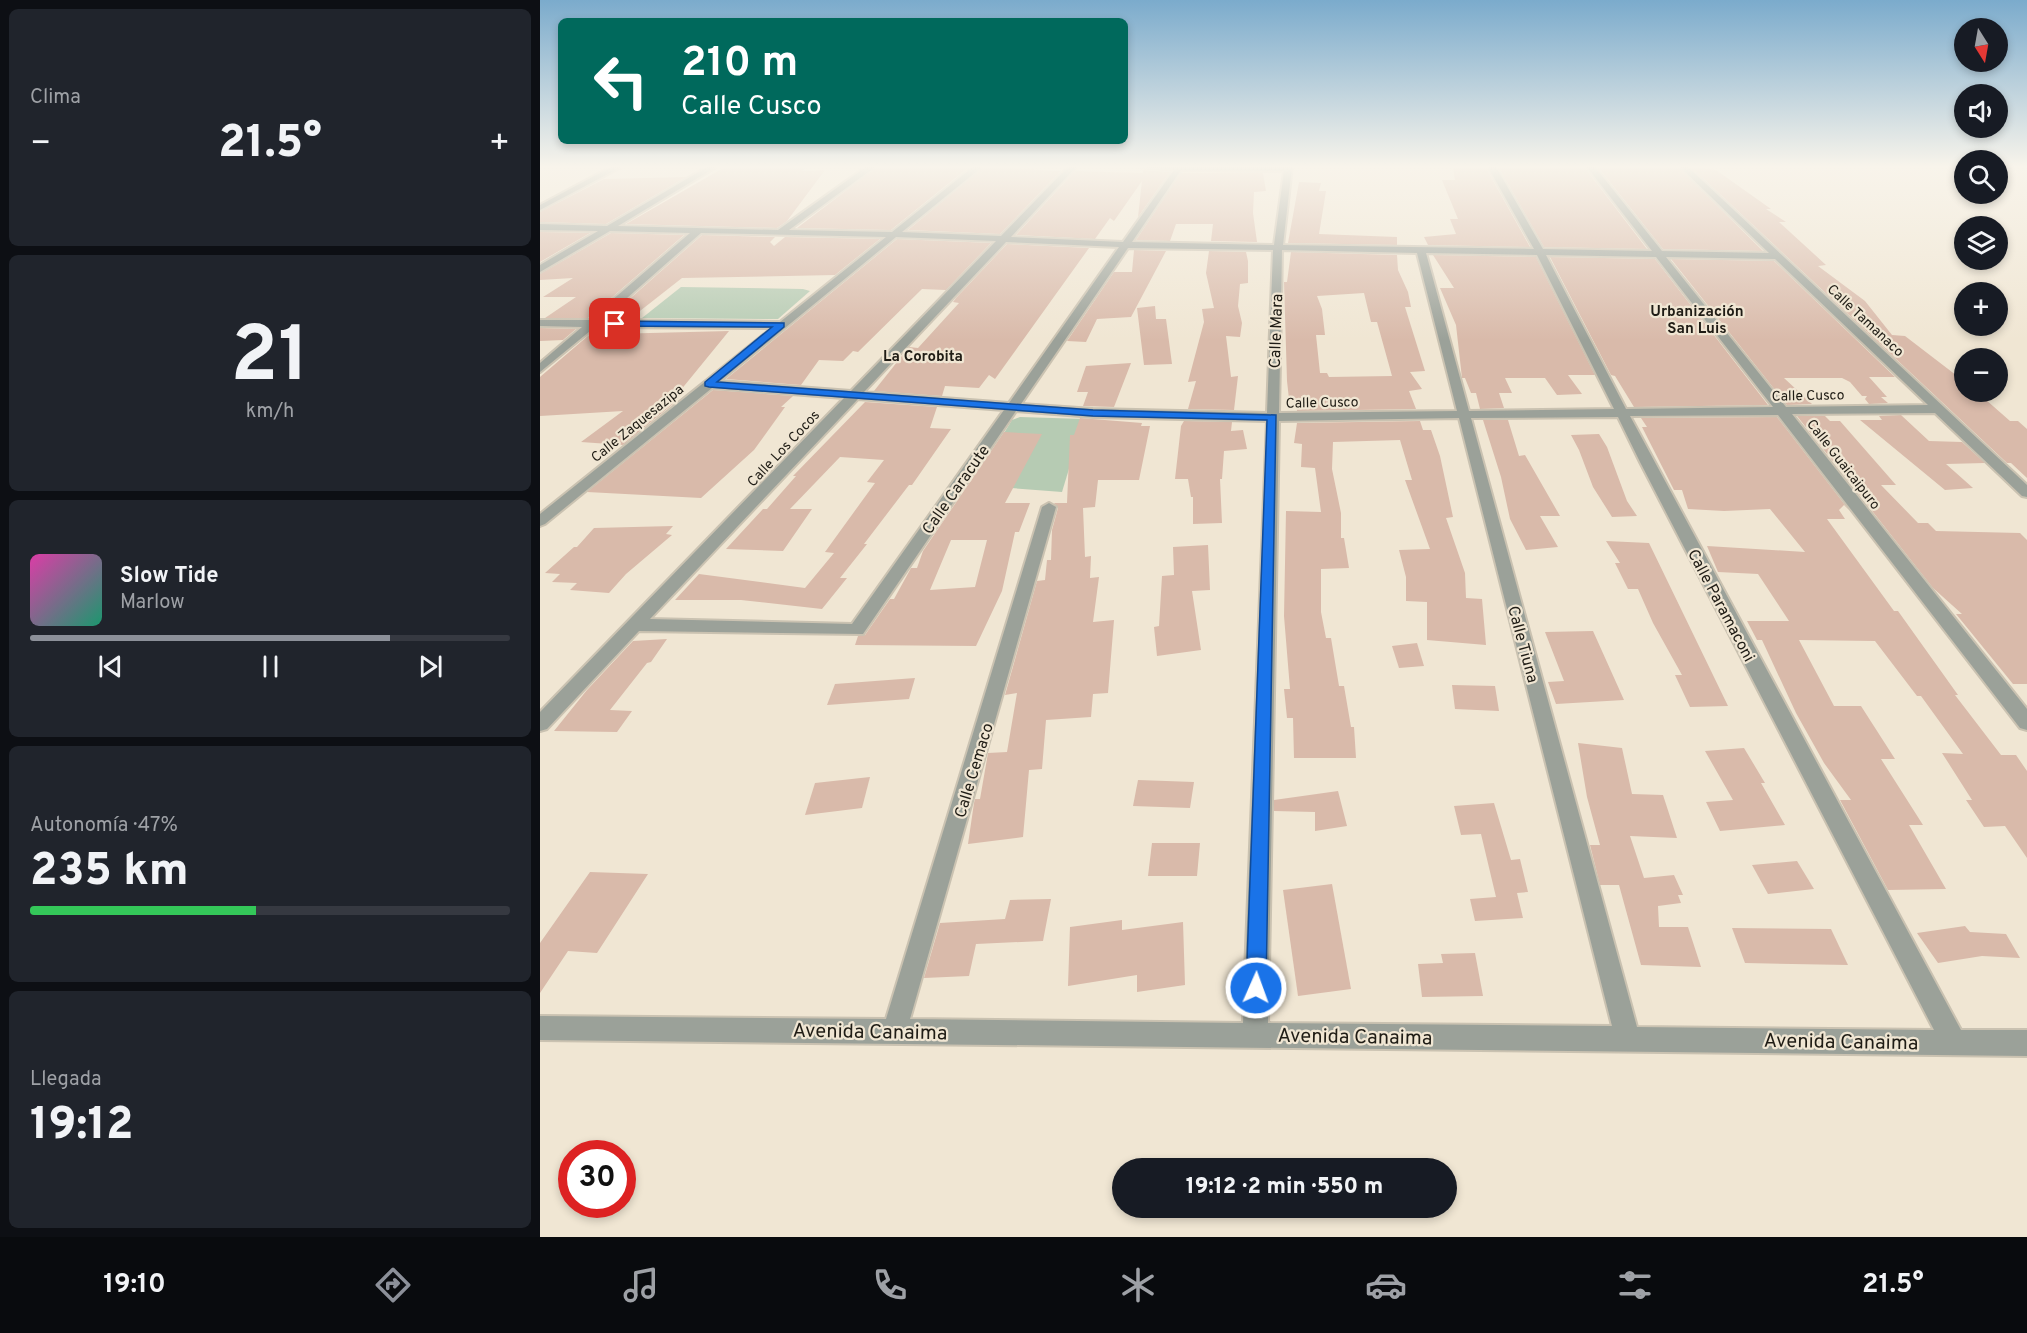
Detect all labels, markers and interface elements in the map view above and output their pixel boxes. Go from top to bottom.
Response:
north arrow [1954,18,2008,72]
map controls [1954,18,2008,402]
text: 210 m [681,38,798,91]
icon: left [582,42,660,120]
button: sound [1954,84,2008,138]
text: Clima [30,85,81,111]
text: Calle Cusco [681,90,822,124]
text: 21.5° [218,116,322,173]
text: − [30,124,51,166]
text: + [489,124,510,166]
button: search [1954,150,2008,204]
button: layers [1954,216,2008,270]
street label: Calle Tamanaco [1823,281,1907,361]
button: + [1954,282,2008,336]
street label: Calle Mara [1266,293,1288,369]
pin [589,298,640,349]
district label: Urbanización San Luis [1650,303,1744,339]
icon: arrive [598,307,631,340]
text: 21 [231,310,309,409]
district label: La Corobita [883,348,963,367]
button: − [1954,348,2008,402]
street label: Calle Zaquesazipa [588,382,688,467]
street label: Calle Cusco [1771,387,1845,406]
street label: Calle Cusco [1285,394,1359,413]
text: km/h [246,399,294,425]
street label: Calle Los Cocos [744,407,824,491]
street label: Calle Guaicaipuro [1802,416,1883,514]
street label: Calle Caracute [919,442,995,539]
street label: Calle Paramaconi [1682,546,1758,666]
text: Slow Tide [120,563,219,590]
text: Marlow [120,590,184,616]
street label: Calle Tiuna [1502,604,1542,685]
icon: previous [94,650,127,683]
icon: pause [254,650,287,683]
icon: next [414,650,447,683]
street label: Calle Cemaco [951,721,999,820]
text: Autonomía · 47% [30,813,178,839]
text: 235 km [30,844,189,901]
position arrow [1224,956,1288,1020]
street label: Avenida Canaima [792,1019,948,1047]
street label: Avenida Canaima [1277,1024,1433,1052]
street label: Avenida Canaima [1763,1029,1919,1057]
text: Llegada [30,1067,102,1093]
text: 19:12 [30,1098,133,1155]
speed limit sign: 30 [558,1140,636,1218]
text: 19:12 · 2 min · 550 m [1186,1174,1383,1201]
icon: directions [372,1264,414,1306]
icon: music [620,1264,662,1306]
icon: phone [869,1264,911,1306]
icon: climate [1117,1264,1159,1306]
icon: car [1365,1264,1407,1306]
icon: filters [1614,1264,1656,1306]
text: 19:10 [103,1268,166,1302]
text: 21.5° [1862,1268,1924,1302]

